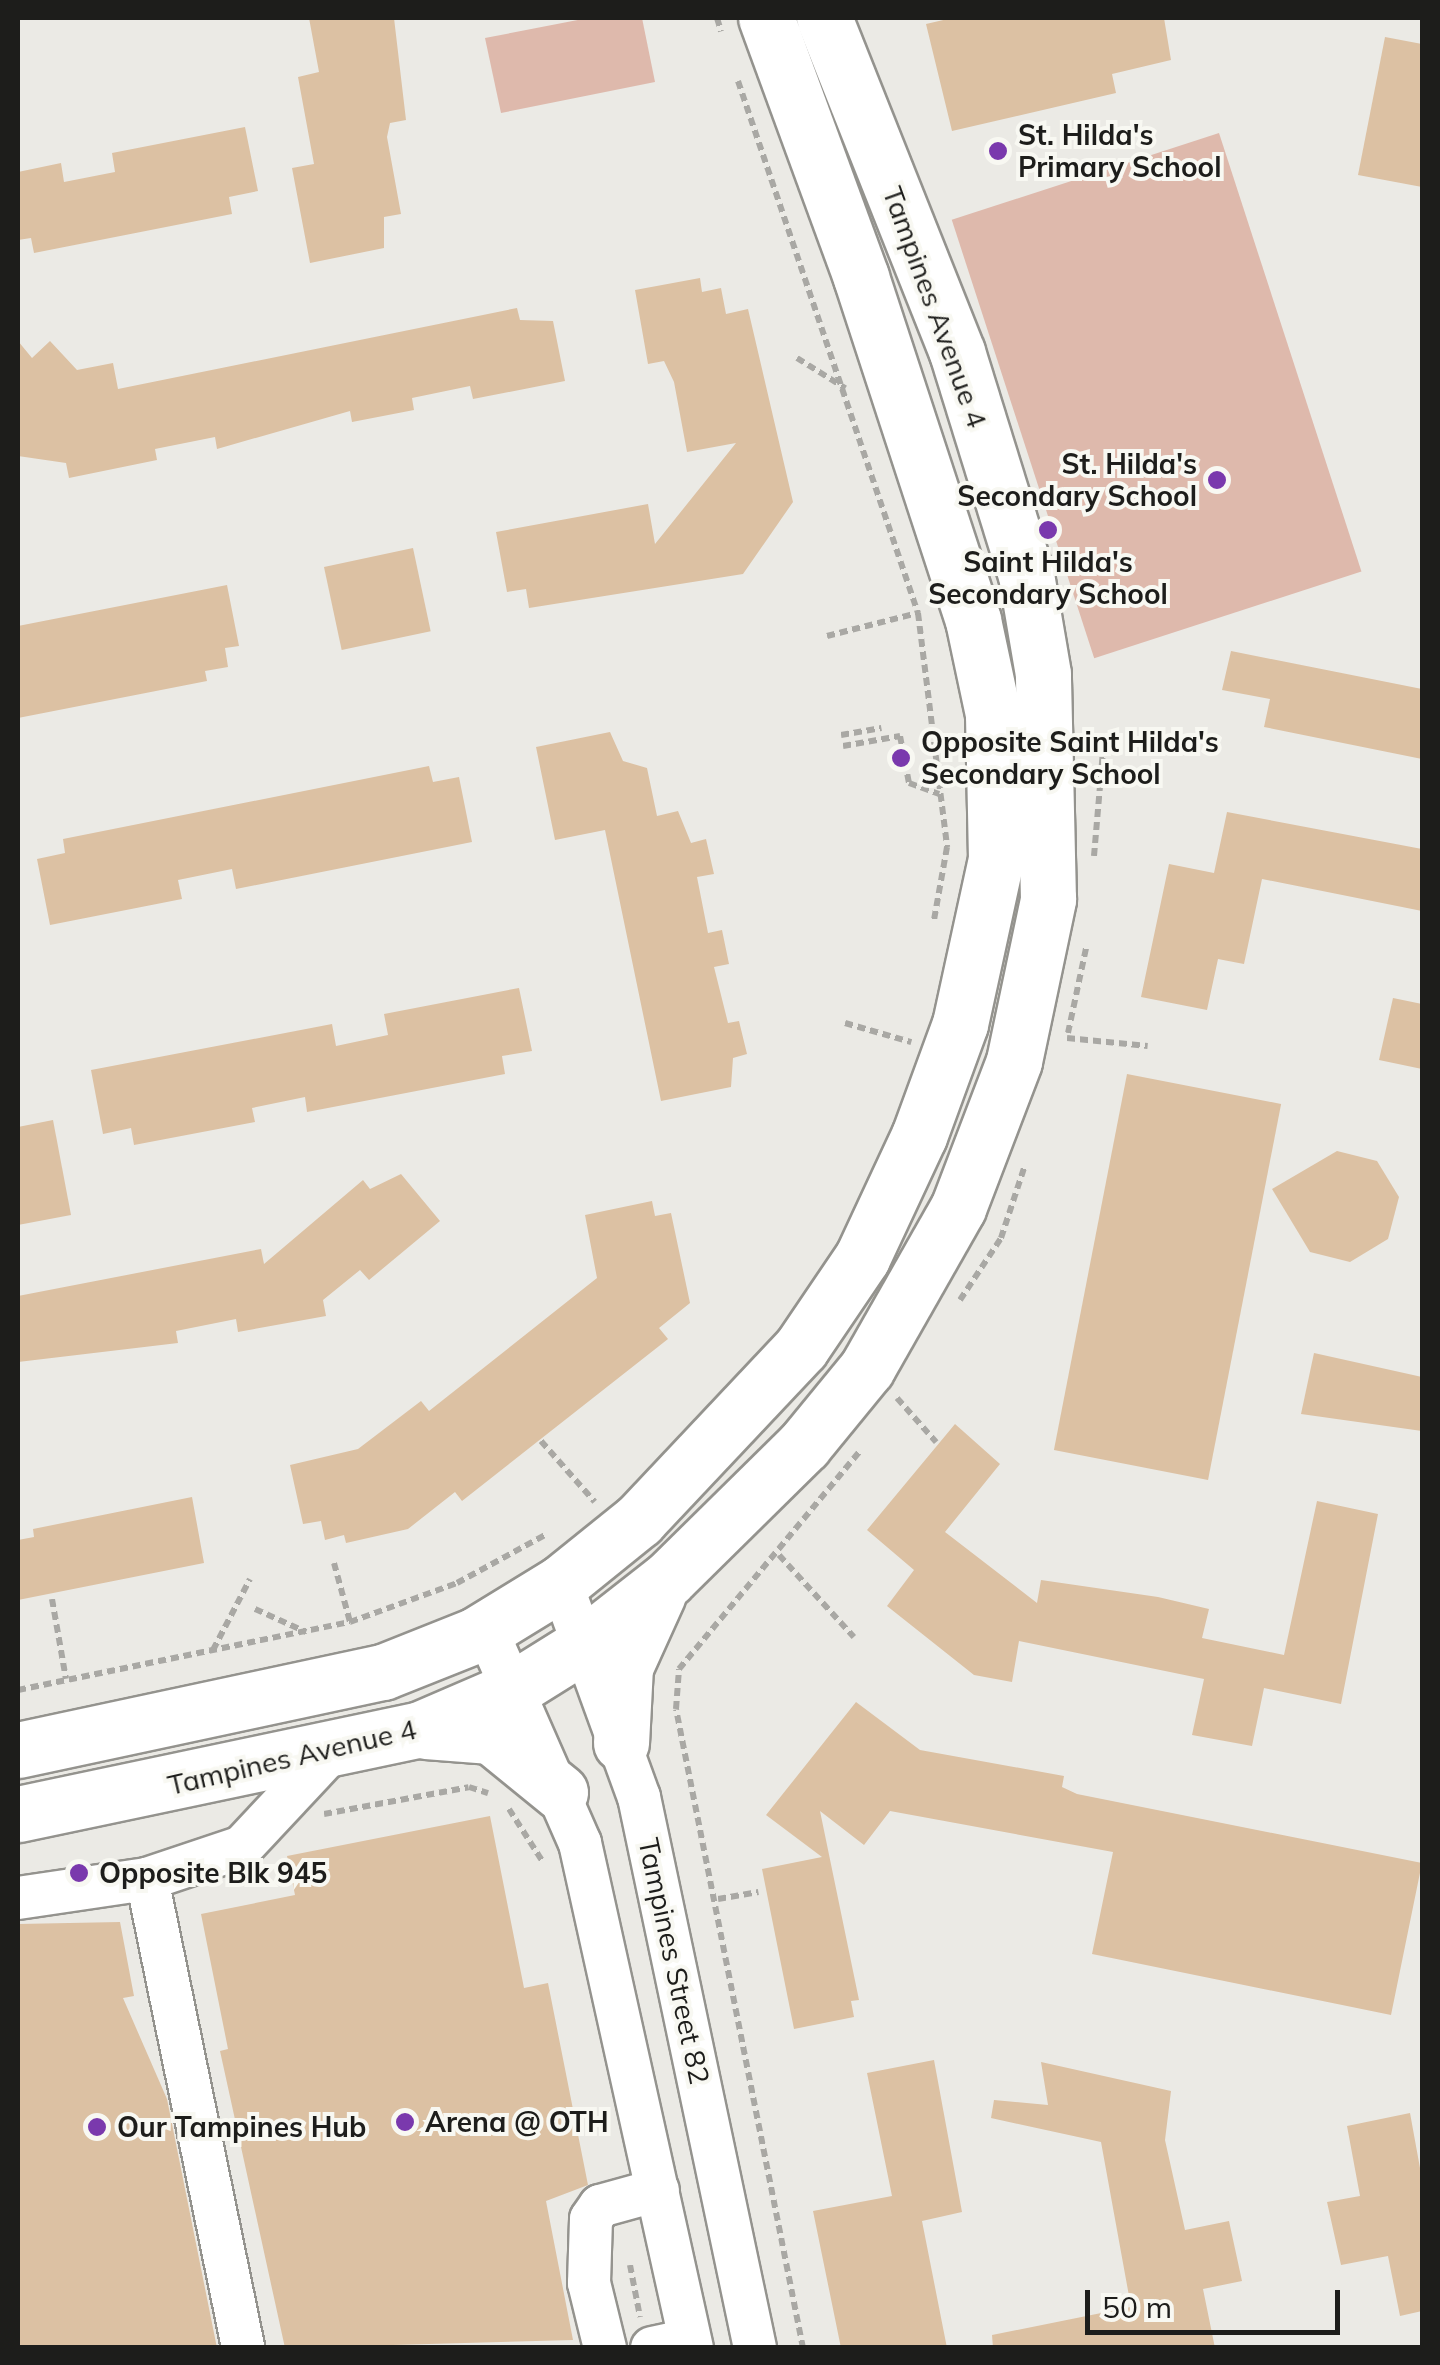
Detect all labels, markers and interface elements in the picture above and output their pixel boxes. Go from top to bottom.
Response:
place label: St. Hilda's Primary School [1018,118,1221,184]
marker: St. Hilda's Primary School [987,140,1009,162]
street label: Tampines Avenue 4 [876,182,994,432]
place label: St. Hilda's Secondary School [957,447,1197,513]
marker: St. Hilda's Secondary School [1206,469,1228,491]
marker: Saint Hilda's Secondary School [1037,519,1059,541]
place label: Saint Hilda's Secondary School [928,545,1168,611]
place label: Opposite Saint Hilda's Secondary School [921,725,1219,791]
marker: Opposite Saint Hilda's Secondary School [890,747,912,769]
street label: Tampines Avenue 4 [164,1712,420,1802]
street label: Tampines Street 82 [631,1835,717,2087]
place label: Opposite Blk 945 [99,1856,327,1890]
marker: Opposite Blk 945 [68,1862,90,1884]
place label: Arena @ OTH [425,2105,609,2139]
place label: Our Tampines Hub [117,2110,366,2144]
marker: Arena @ OTH [394,2111,416,2133]
marker: Our Tampines Hub [86,2116,108,2138]
scale bar [1090,2270,1345,2332]
text: 50 m [1102,2288,1172,2326]

